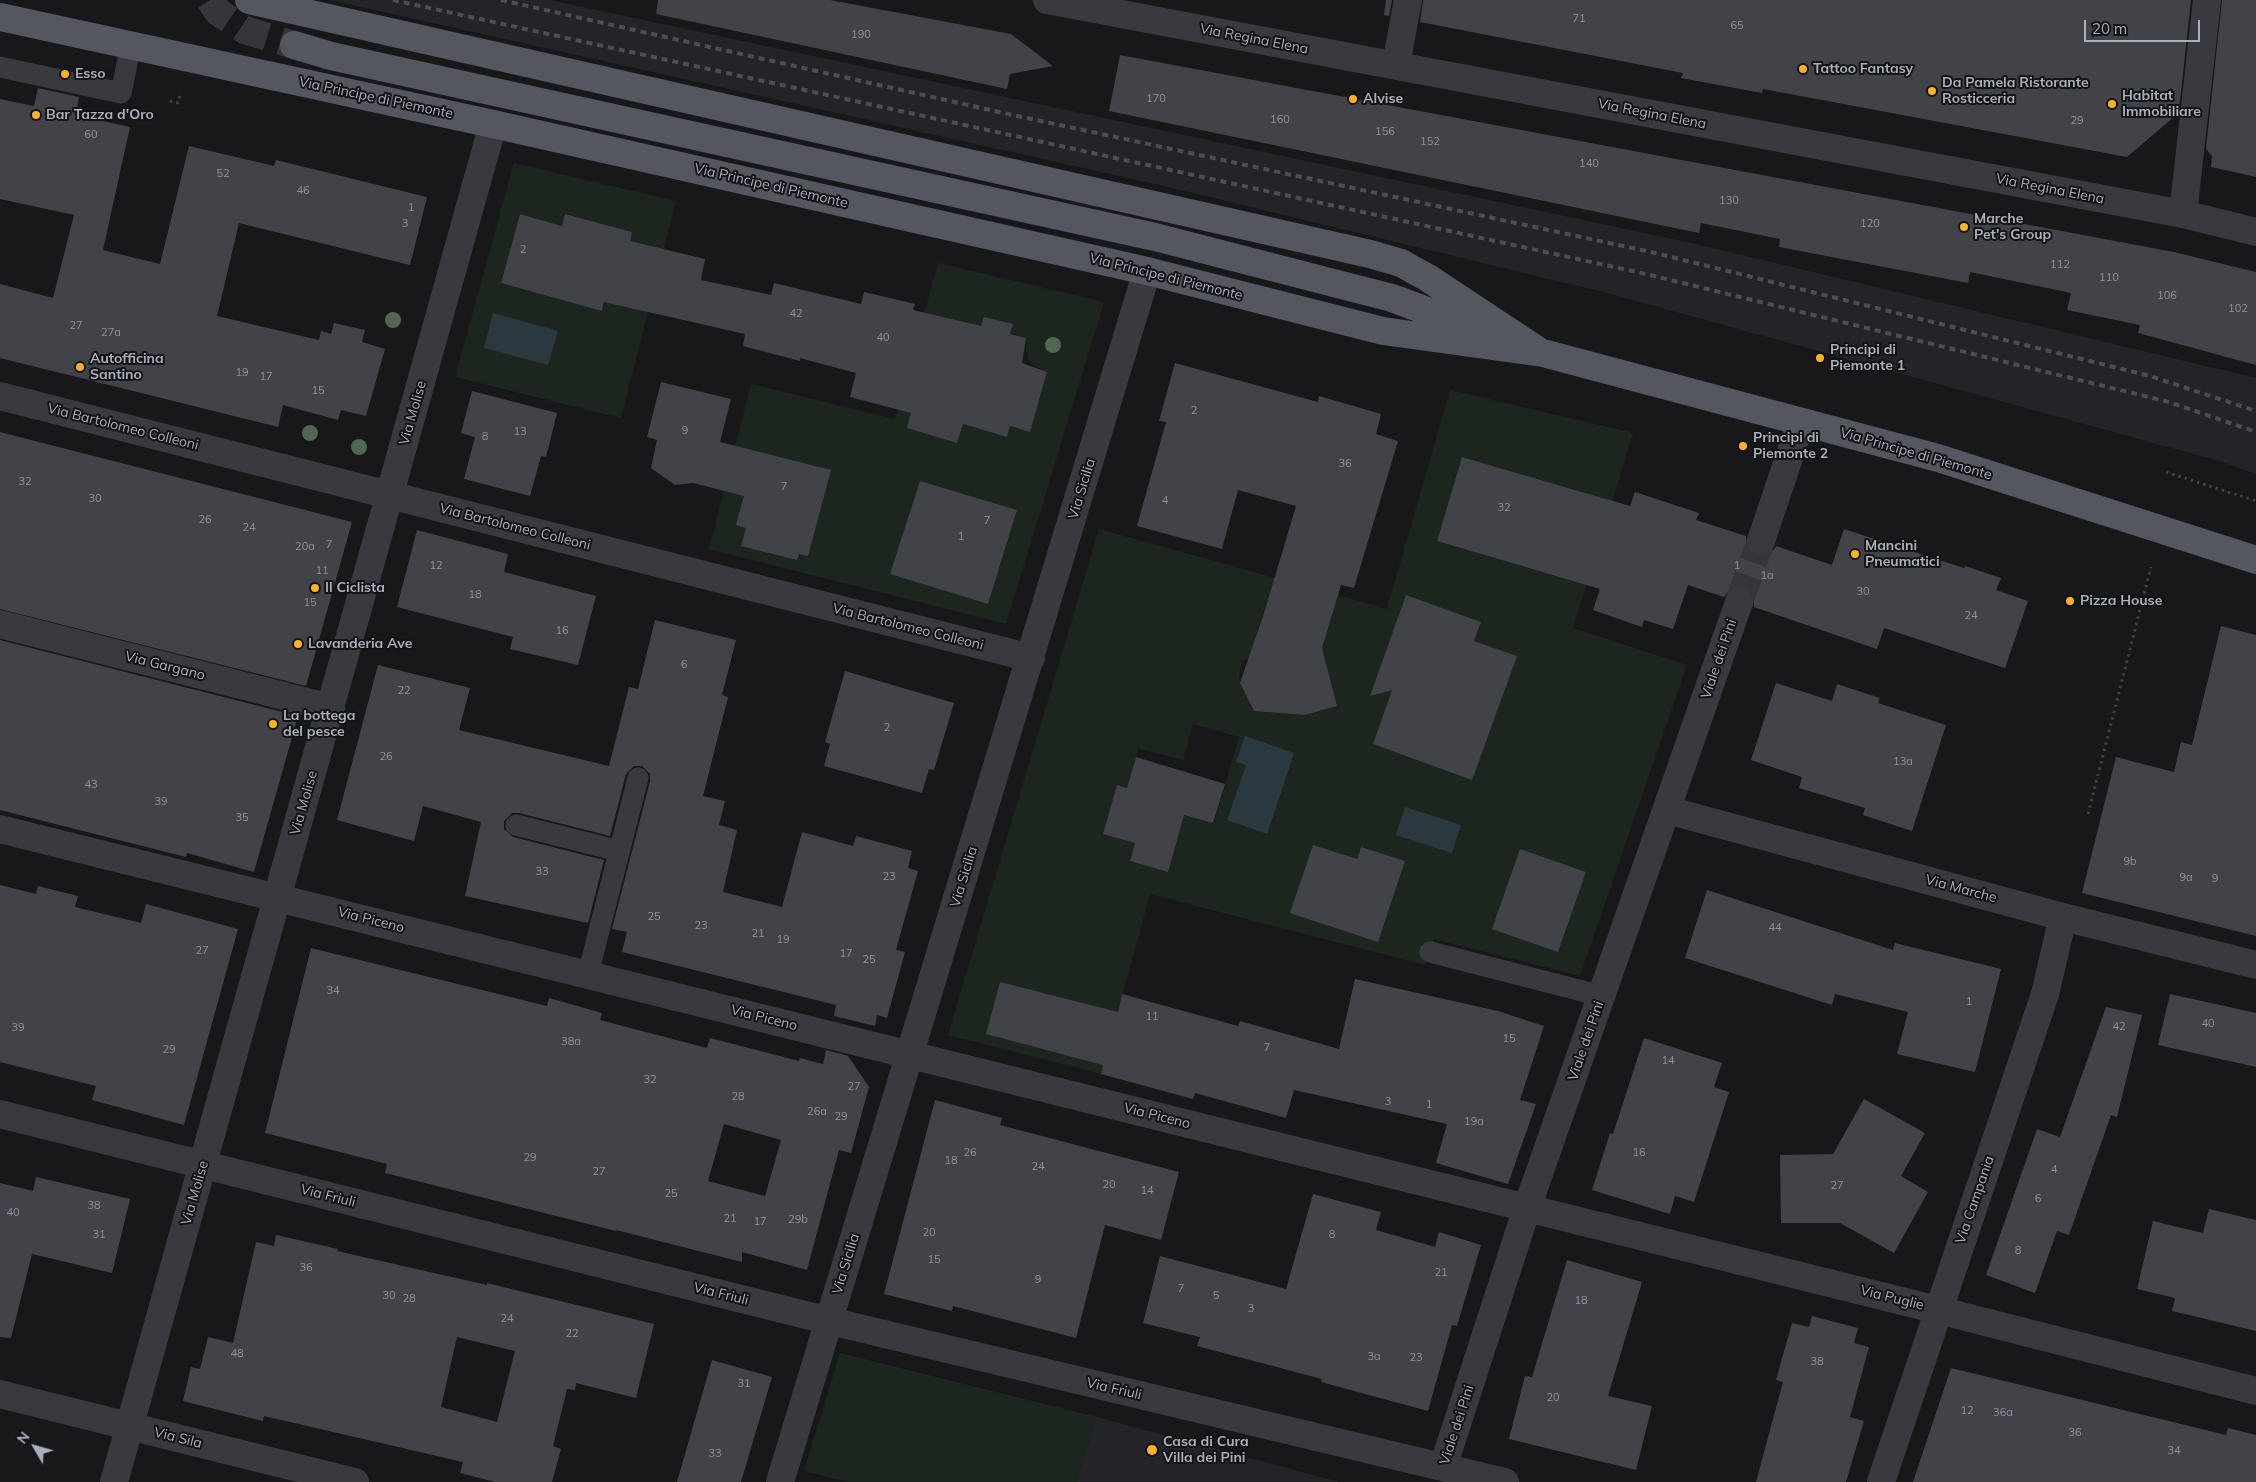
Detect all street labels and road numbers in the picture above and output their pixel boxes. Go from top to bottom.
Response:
street label: Via Regina Elena [1198,20,1310,58]
street label: Via Principe di Piemonte [297,73,455,123]
street label: Via Regina Elena [1596,95,1708,133]
street label: Via Principe di Piemonte [693,160,849,212]
street label: Via Regina Elena [1994,170,2106,208]
street label: Via Principe di Piemonte [1088,250,1244,304]
street label: Via Molise [396,379,430,447]
street label: Via Bartolomeo Colleoni [46,400,200,454]
street label: Via Principe di Piemonte [1838,424,1994,484]
street label: Via Sicilia [1065,457,1099,521]
street label: Via Bartolomeo Colleoni [438,500,592,554]
street label: Via Bartolomeo Colleoni [831,600,985,654]
street label: Viale dei Pini [1698,617,1740,701]
street label: Via Gargano [123,648,207,684]
street label: Via Molise [287,769,321,837]
street label: Via Sicilia [947,845,981,909]
street label: Via Marche [1923,871,1999,907]
street label: Via Piceno [336,904,406,936]
street label: Viale dei Pini [1565,999,1607,1083]
street label: Via Piceno [729,1002,799,1034]
street label: Via Piceno [1122,1100,1192,1132]
street label: Via Campania [1952,1154,1998,1246]
street label: Via Molise [178,1159,212,1227]
street label: Via Friuli [299,1181,357,1211]
street label: Via Sicilia [829,1232,863,1296]
street label: Via Friuli [692,1279,750,1309]
street label: Via Puglie [1858,1282,1926,1314]
street label: Via Friuli [1085,1375,1143,1403]
street label: Viale dei Pini [1436,1383,1478,1467]
street label: Via Sila [152,1424,204,1452]

